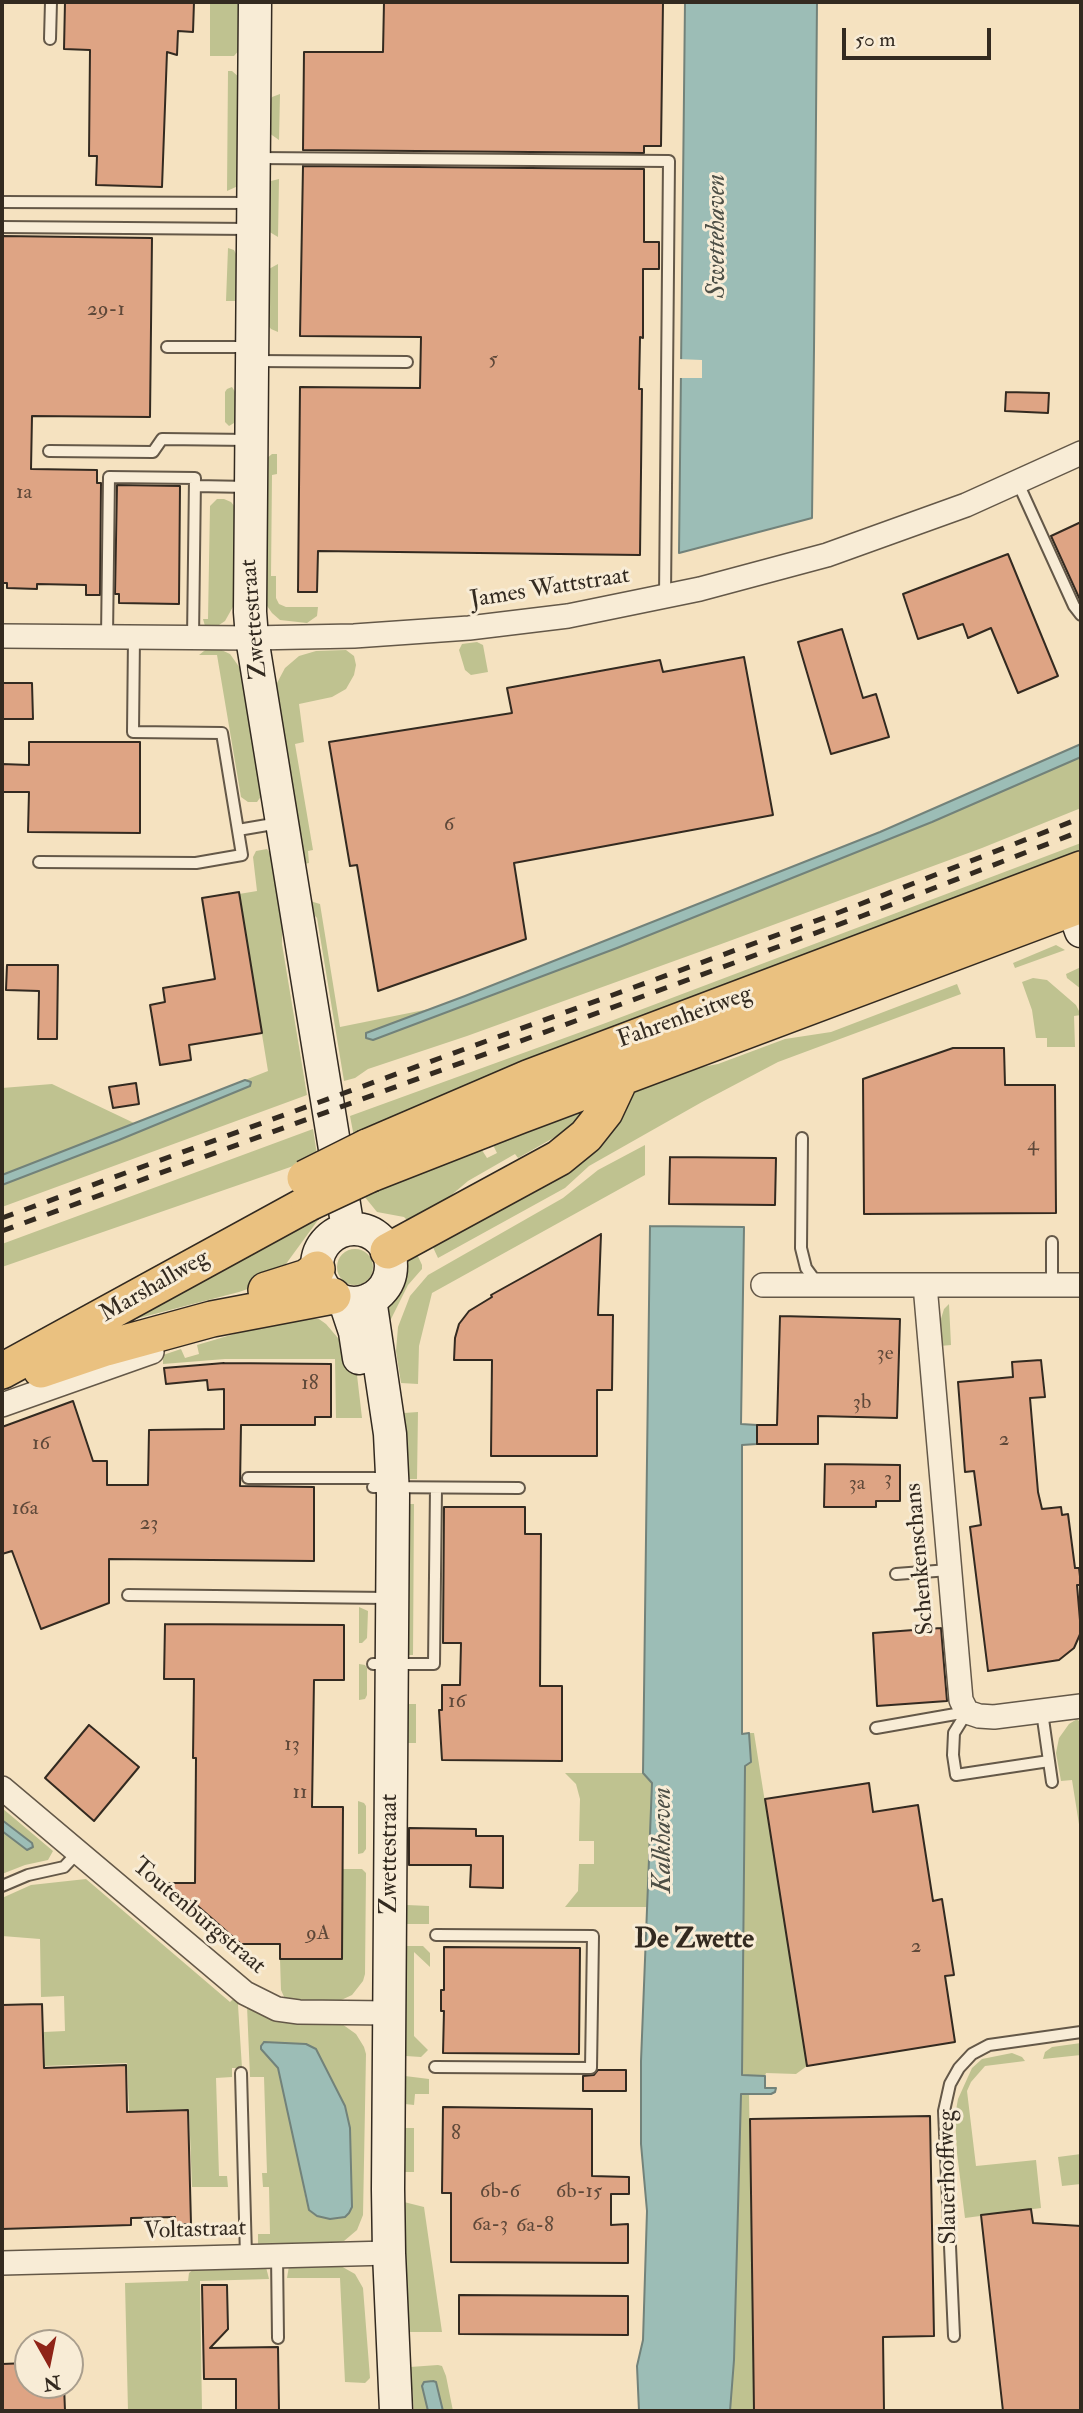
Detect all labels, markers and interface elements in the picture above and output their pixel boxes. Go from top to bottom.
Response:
scale bar [845,14,994,58]
text: 50 m [855,26,896,53]
water label: Swettehaven [702,174,734,298]
house number: 29-1 [87,297,125,323]
house number: 5 [488,347,498,373]
house number: 1a [16,480,32,506]
street label: Zwettestraat [235,558,275,680]
street label: James Wattstraat [468,562,632,616]
house number: 6 [444,812,454,838]
street label: Fahrenheitweg [614,980,756,1056]
house number: 4 [1027,1132,1039,1158]
street label: Marshallweg [95,1244,215,1330]
house number: 3e [877,1341,893,1367]
house number: 18 [301,1371,319,1397]
house number: 3b [853,1390,871,1416]
house number: 2 [999,1427,1009,1453]
house number: 16 [32,1431,50,1457]
house number: 3 [884,1466,892,1492]
house number: 3a [849,1471,865,1497]
street label: Schenkenschans [900,1482,942,1636]
house number: 16a [12,1496,38,1522]
house number: 23 [140,1511,158,1537]
house number: 16 [448,1689,466,1715]
house number: 13 [284,1732,300,1758]
house number: 11 [293,1780,307,1806]
water label: Kalkhaven [648,1787,680,1893]
street label: Zwettestraat [377,1794,405,1914]
street label: Toutenburgstraat [125,1853,271,1981]
house number: 9A [306,1921,330,1947]
district label: De Zwette [634,1924,754,1958]
house number: 2 [911,1934,921,1960]
street label: Slauerhoffweg [933,2109,965,2245]
house number: 8 [451,2121,461,2147]
house number: 6b-6 [480,2179,520,2205]
house number: 6b-15 [556,2179,602,2205]
house number: 6a-3 [472,2212,508,2238]
house number: 6a-8 [516,2213,554,2239]
street label: Voltastraat [143,2215,247,2247]
north arrow [14,2329,84,2399]
text: N [42,2370,62,2396]

